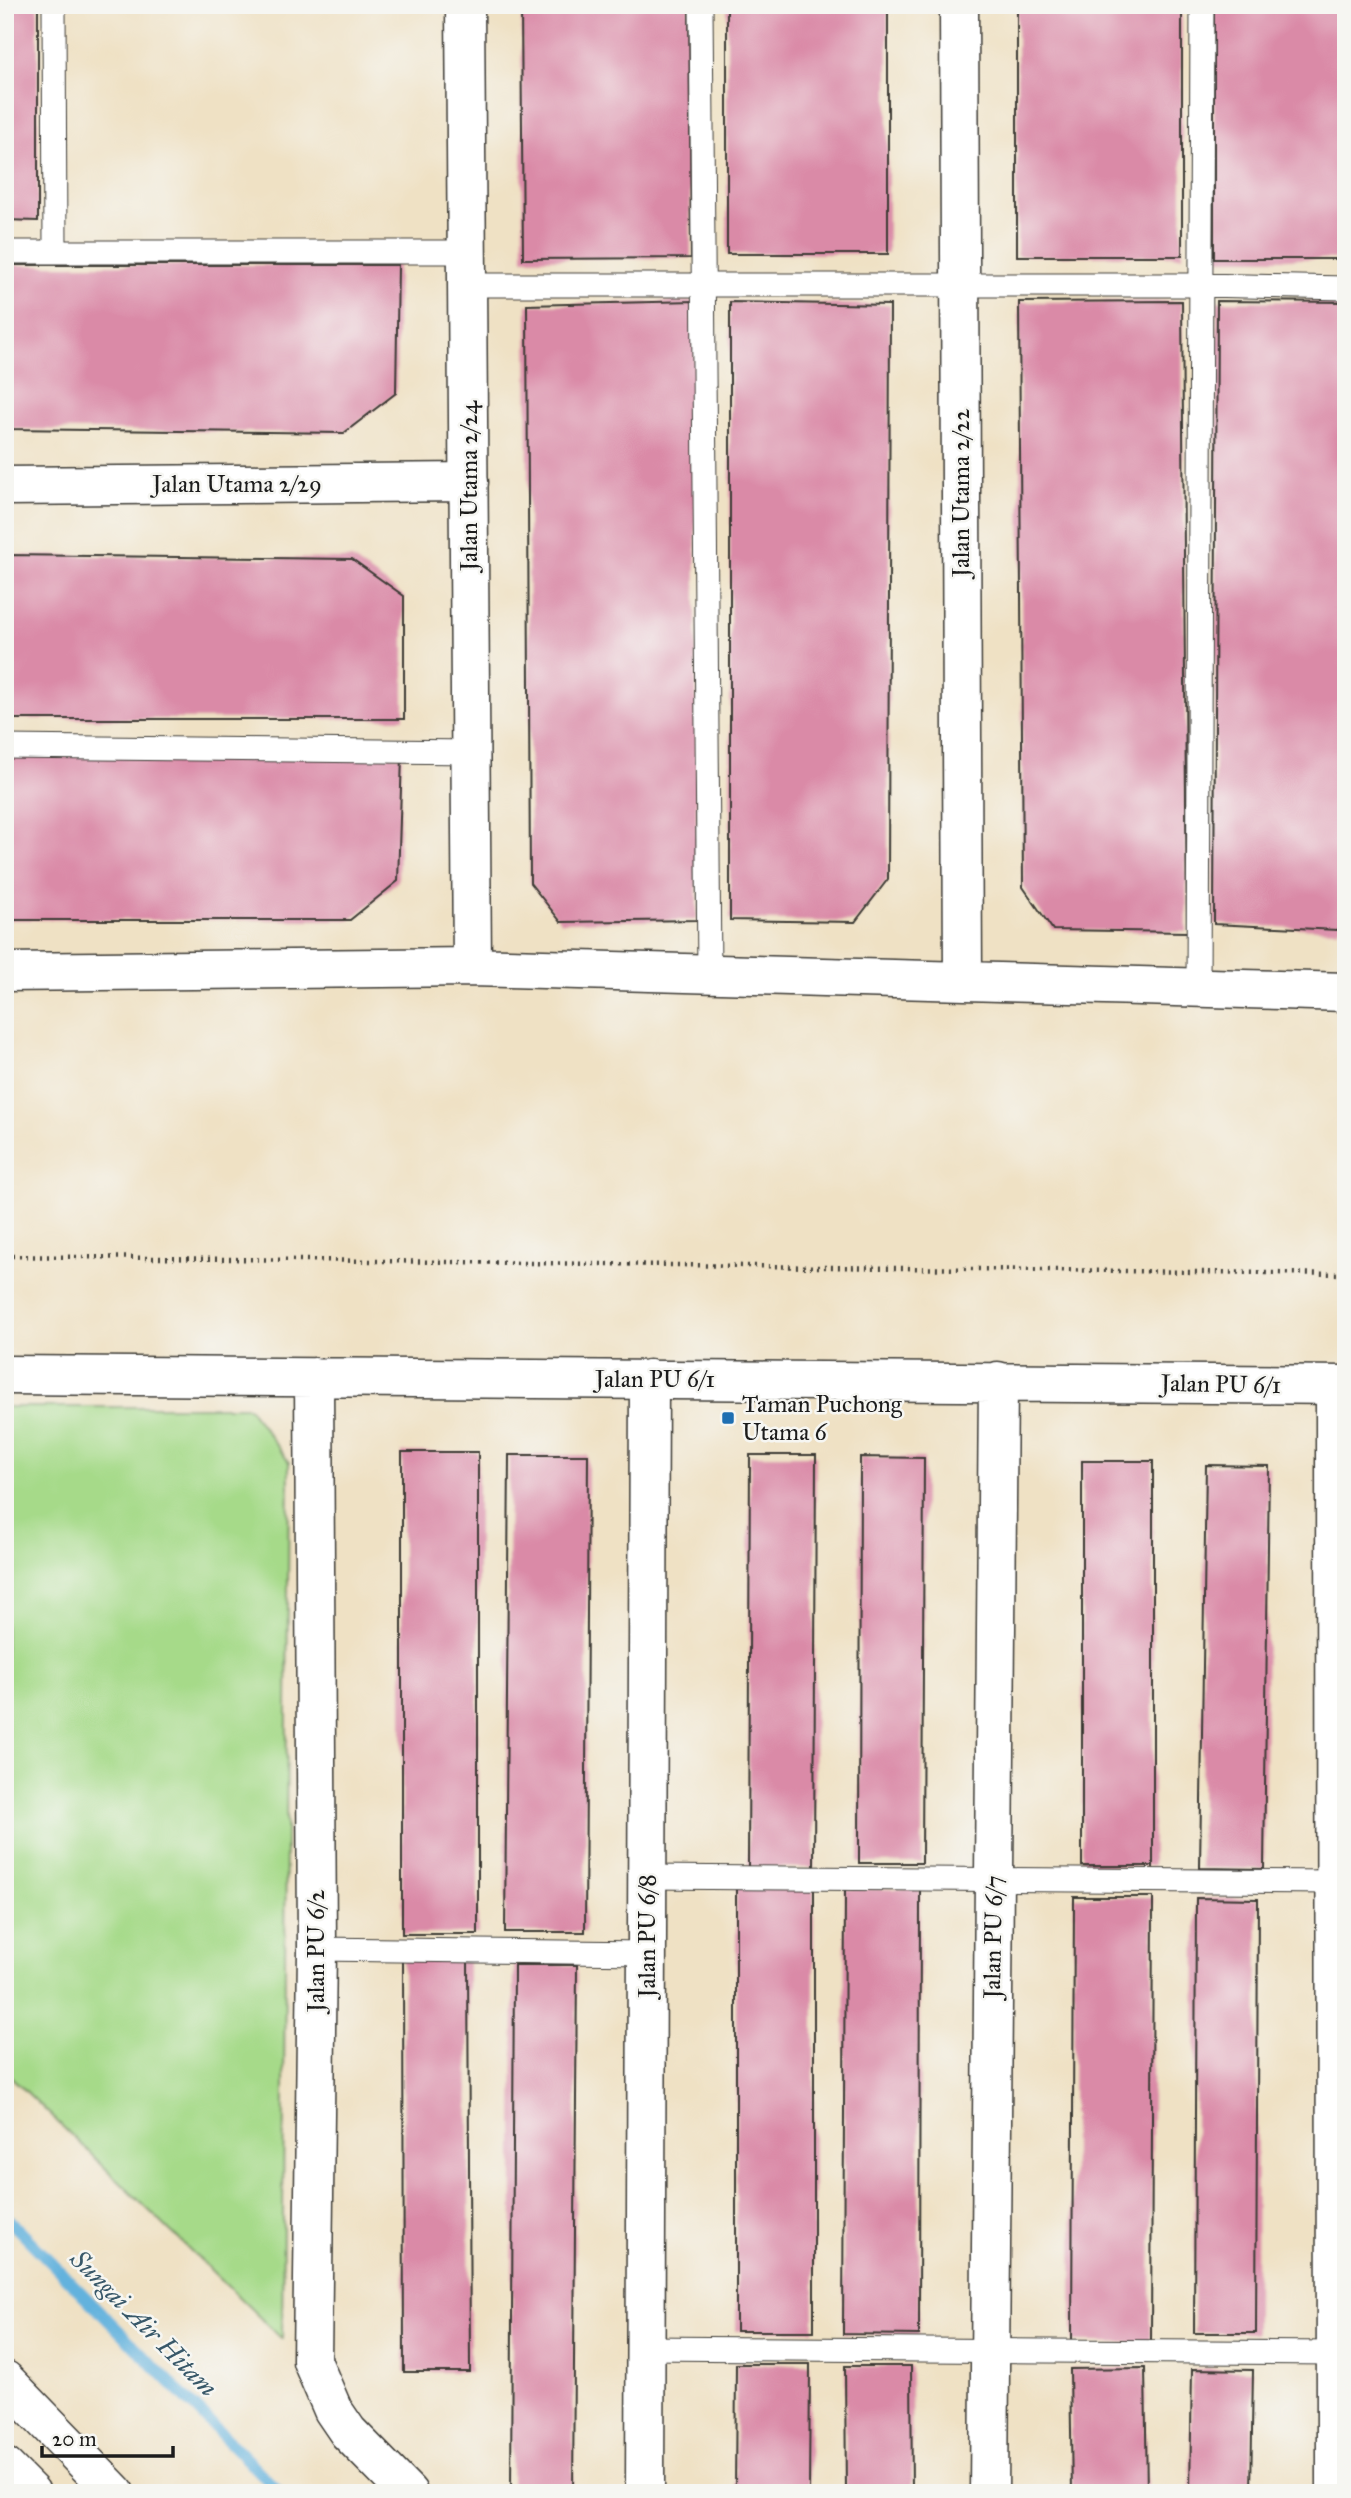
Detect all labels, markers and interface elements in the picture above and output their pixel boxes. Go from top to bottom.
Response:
street label: Jalan Utama 2/24 [454,400,484,574]
street label: Jalan Utama 2/22 [946,409,976,580]
street label: Jalan Utama 2/29 [149,469,322,499]
street label: Jalan PU 6/1 [592,1364,715,1394]
street label: Jalan PU 6/1 [1158,1368,1281,1400]
place label: Taman Puchong Utama 6 [742,1389,903,1447]
marker: Taman Puchong Utama 6 [720,1410,736,1426]
street label: Jalan PU 6/8 [632,1874,662,2001]
street label: Jalan PU 6/7 [977,1875,1009,2002]
street label: Jalan PU 6/2 [301,1890,331,2015]
water label: Sungai Air Hitam [63,2242,224,2403]
scale bar [42,2414,173,2458]
text: 20 m [52,2426,97,2452]

